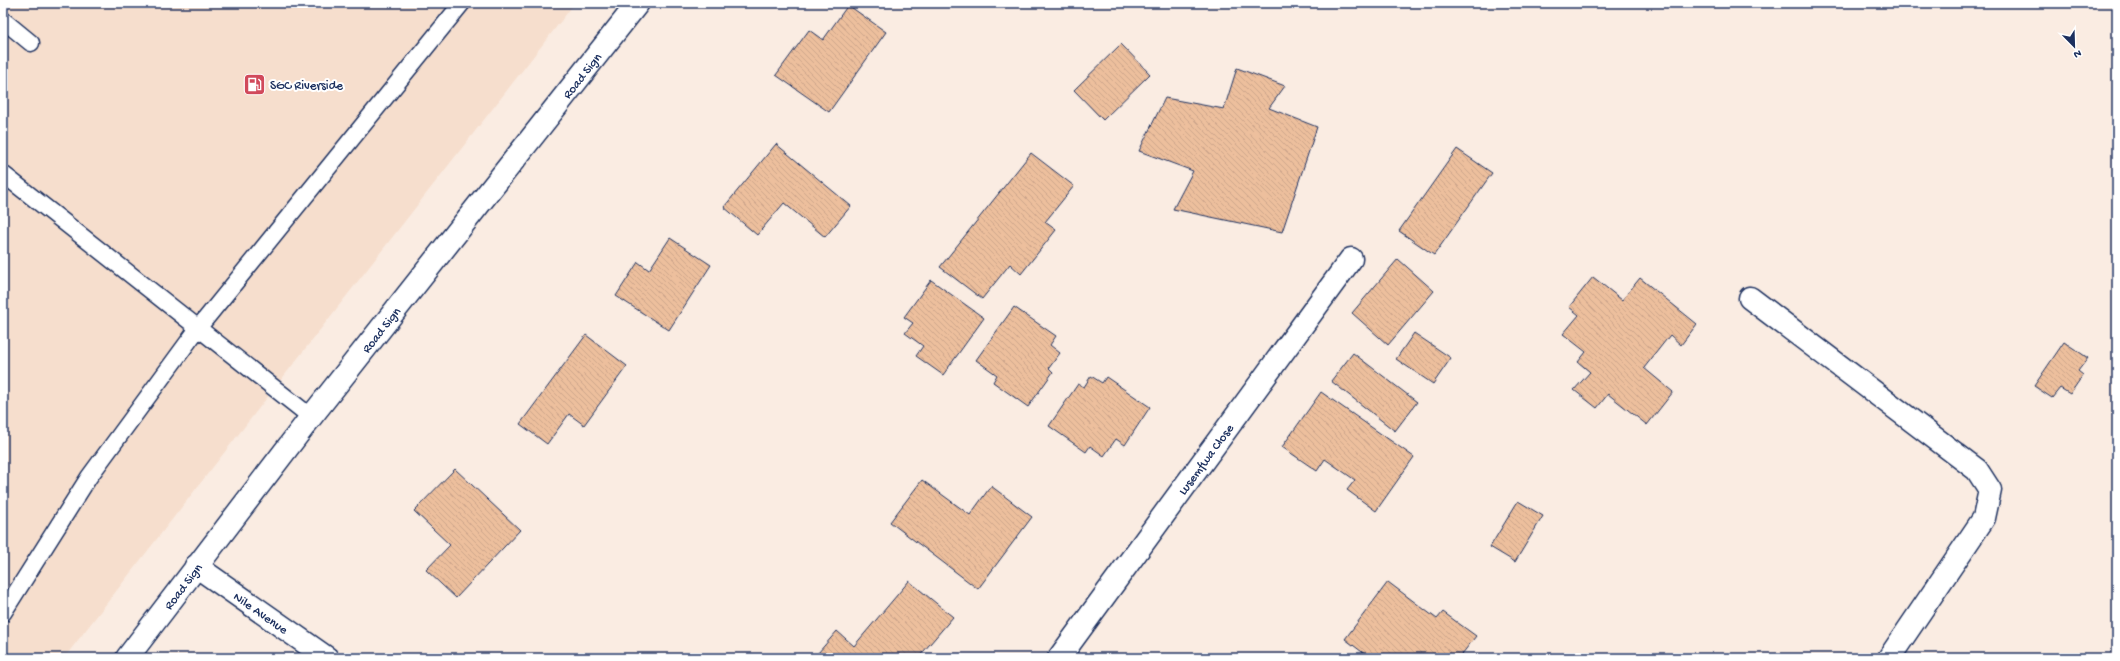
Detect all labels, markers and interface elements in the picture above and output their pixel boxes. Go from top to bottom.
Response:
north arrow [2054,26,2094,66]
text: N [2071,46,2083,60]
street label: Road Sign [560,50,606,102]
fuel station icon: SGC Riverside [241,71,267,97]
place label: SGC Riverside [270,79,343,94]
street label: Road Sign [360,304,405,357]
street label: Lusemfwa Close [1176,422,1238,499]
street label: Road Sign [162,561,207,613]
street label: Nile Avenue [230,590,290,638]

